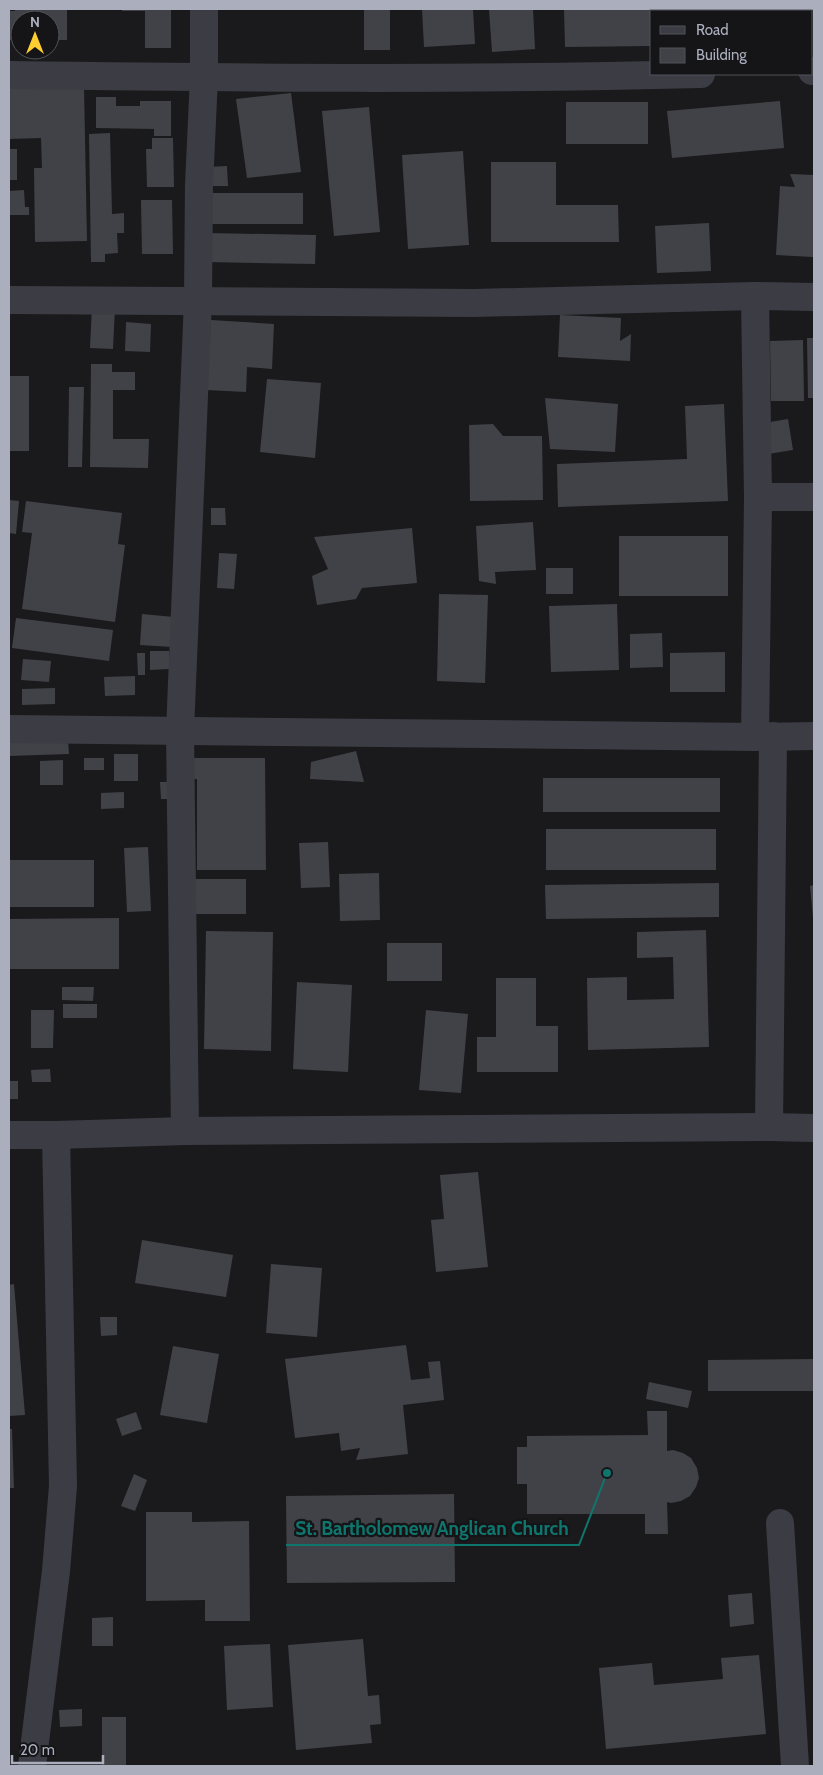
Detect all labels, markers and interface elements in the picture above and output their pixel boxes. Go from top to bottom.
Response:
north arrow [10,10,60,60]
legend [650,10,813,75]
text: N [30,13,40,31]
text: Road [696,21,729,39]
text: Building [696,46,747,64]
callout: St. Bartholomew Anglican Church [286,1511,579,1545]
text: St. Bartholomew Anglican Church [295,1517,569,1540]
scale bar [12,1732,104,1764]
text: 20 m [20,1741,55,1759]

